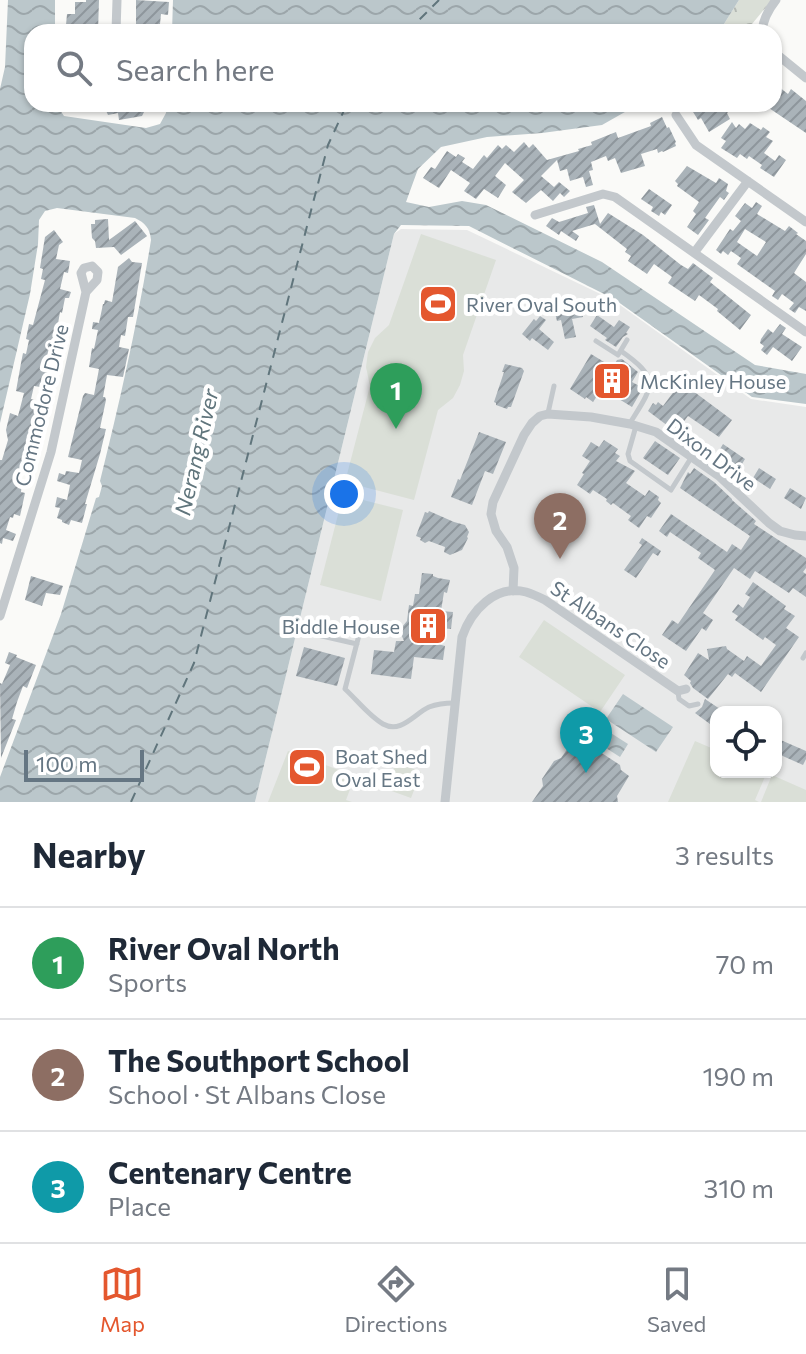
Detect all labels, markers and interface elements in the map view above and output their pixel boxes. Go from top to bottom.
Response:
search box [24,24,782,112]
icon: search [52,46,96,90]
text: Search here [116,50,275,87]
sports icon: River Oval South [417,283,459,325]
place label: River Oval South [466,292,617,316]
street label: Commodore Drive [9,321,73,489]
building icon: McKinley House [591,360,633,402]
pin: 1 [370,363,422,429]
place label: McKinley House [640,369,786,393]
water label: Nerang River [168,385,224,518]
street label: Dixon Drive [663,413,761,495]
your location [324,474,364,514]
pin: 2 [534,493,586,559]
street label: St Albans Close [547,575,675,673]
building icon: Biddle House [407,605,449,647]
place label: Biddle House [282,614,400,638]
map controls [710,706,782,778]
button: locate [710,706,782,778]
pin: 3 [560,707,612,773]
place label: Boat Shed Oval East [335,744,428,791]
scale bar [24,746,144,782]
sports icon: Boat Shed Oval East [286,746,328,788]
text: 100 m [36,750,98,777]
text: Nearby [32,833,146,875]
text: 3 results [675,839,774,870]
text: River Oval North [108,929,340,966]
text: 1 [52,948,64,979]
text: 70 m [716,948,774,979]
text: Sports [108,966,187,997]
text: The Southport School [108,1041,410,1078]
text: 2 [51,1060,65,1091]
text: 190 m [702,1060,774,1091]
text: School · St Albans Close [108,1078,386,1109]
text: Centenary Centre [108,1153,352,1190]
text: 3 [50,1172,66,1203]
text: 310 m [703,1172,774,1203]
text: Place [108,1190,171,1221]
tab: Map [100,1262,145,1337]
tab: Directions [344,1262,448,1337]
tab: Saved [647,1262,706,1337]

